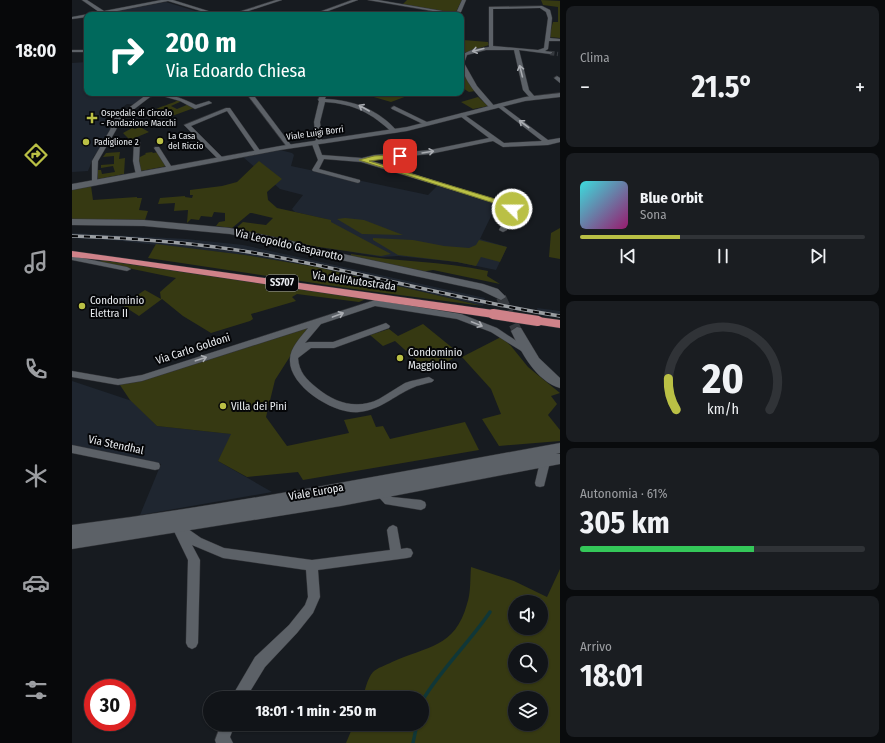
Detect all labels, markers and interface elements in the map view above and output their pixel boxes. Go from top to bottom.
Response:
text: 200 m [166,26,237,59]
icon: right [100,28,152,80]
text: 18:00 [16,40,56,62]
one-way arrow [471,46,484,54]
text: Clima [580,50,610,65]
text: Via Edoardo Chiesa [166,60,306,82]
one-way arrow [517,64,525,77]
text: 21.5° [692,69,753,105]
text: − [580,74,590,101]
text: + [855,74,865,101]
one-way arrow [358,104,370,112]
place label: Ospedale di Circolo - Fondazione Macchi [101,108,176,128]
marker: Ospedale di Circolo - Fondazione Macchi [86,112,98,124]
one-way arrow [519,120,530,128]
street label: Viale Luigi Borri [286,124,344,142]
place label: La Casa del Riccio [168,131,204,151]
marker: La Casa del Riccio [155,136,165,146]
marker: Padiglione 2 [81,137,91,147]
place label: Padiglione 2 [94,137,139,147]
pin [383,139,417,173]
icon: directions [22,141,50,169]
icon: arrive [389,145,411,167]
one-way arrow [421,148,434,156]
position arrow [491,188,533,230]
text: Blue Orbit [640,189,703,207]
text: Sona [640,207,667,222]
street label: Via Leopoldo Gasparotto [234,226,345,264]
icon: previous [617,245,639,267]
icon: pause [712,245,734,267]
icon: next [807,245,829,267]
icon: music [22,248,50,276]
street label: Via dell'Autostrada [311,269,397,293]
road number: SS707 [266,275,298,291]
place label: Condominio Elettra II [90,294,144,320]
marker: Condominio Elettra II [77,301,87,311]
one-way arrow [332,311,344,319]
one-way arrow [471,320,483,328]
street label: Via Carlo Goldoni [154,331,232,367]
place label: Condominio Maggiolino [408,346,462,372]
marker: Condominio Maggiolino [395,353,405,363]
text: 20 [701,353,743,403]
icon: phone [22,355,50,383]
one-way arrow [195,355,207,363]
place label: Villa dei Pini [231,400,287,413]
text: km/h [707,400,738,417]
marker: Villa dei Pini [218,401,228,411]
street label: Via Stendhal [87,433,145,457]
icon: climate [22,462,50,490]
street label: Viale Europa [287,481,345,503]
text: Autonomia · 61% [580,486,667,501]
text: 305 km [580,505,670,541]
icon: car [22,569,50,597]
map controls [508,595,548,731]
button: sound [508,595,548,635]
text: Arrivo [580,639,612,654]
button: search [508,643,548,683]
text: 18:01 [580,658,644,694]
icon: filters [22,676,50,704]
speed limit sign: 30 [84,679,136,731]
button: layers [508,691,548,731]
text: 18:01 · 1 min · 250 m [256,702,376,720]

